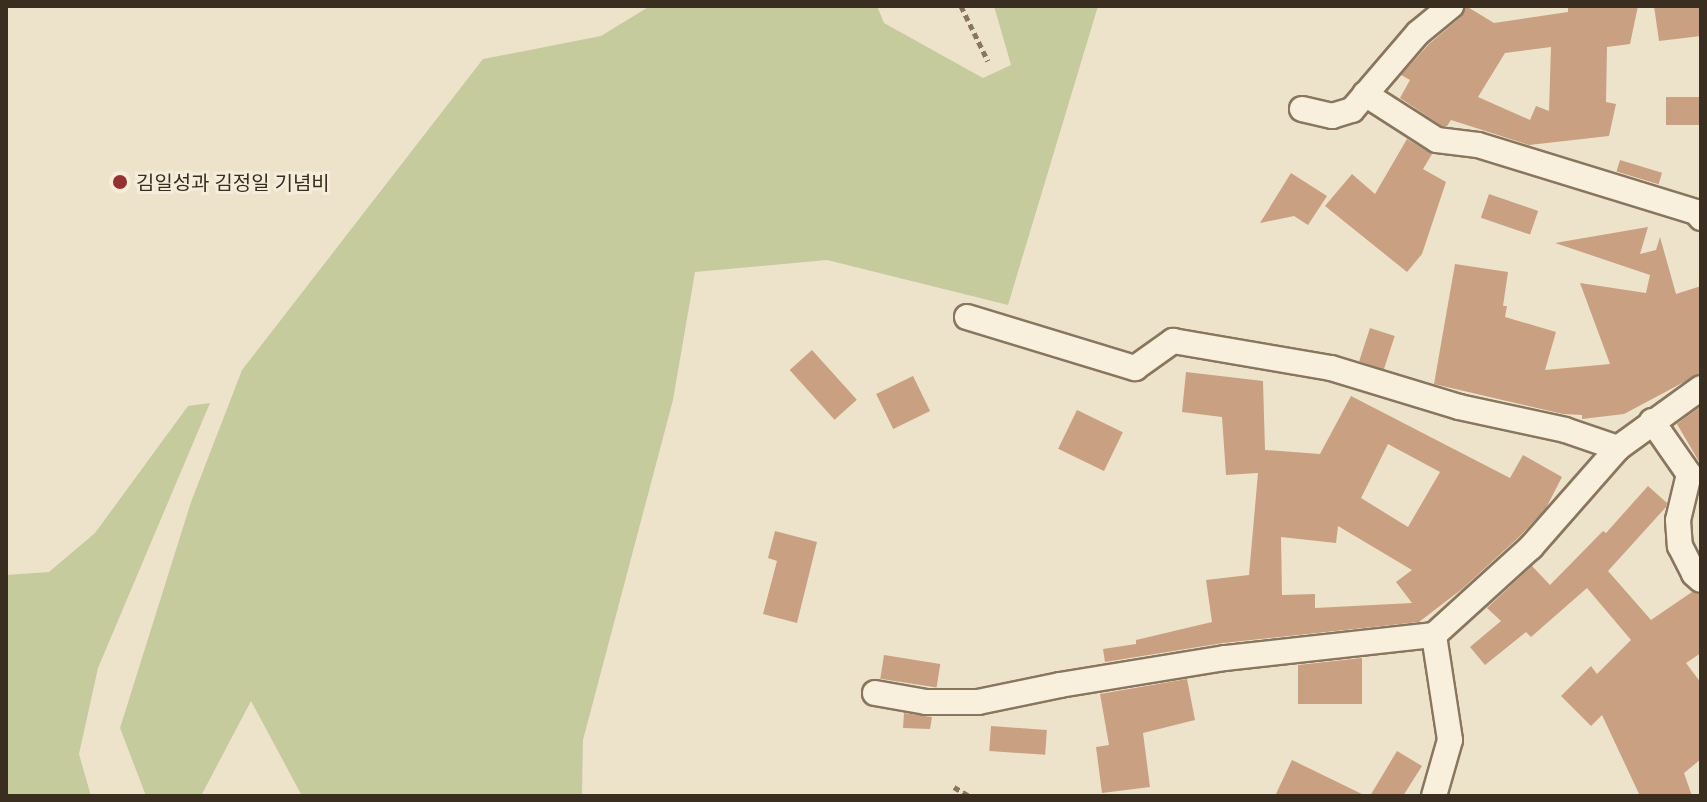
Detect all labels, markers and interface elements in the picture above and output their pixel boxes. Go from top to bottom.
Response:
place label: 김일성과 김정일 기념비 [136,170,330,194]
marker: 김일성과 김정일 기념비 [111,173,129,191]

